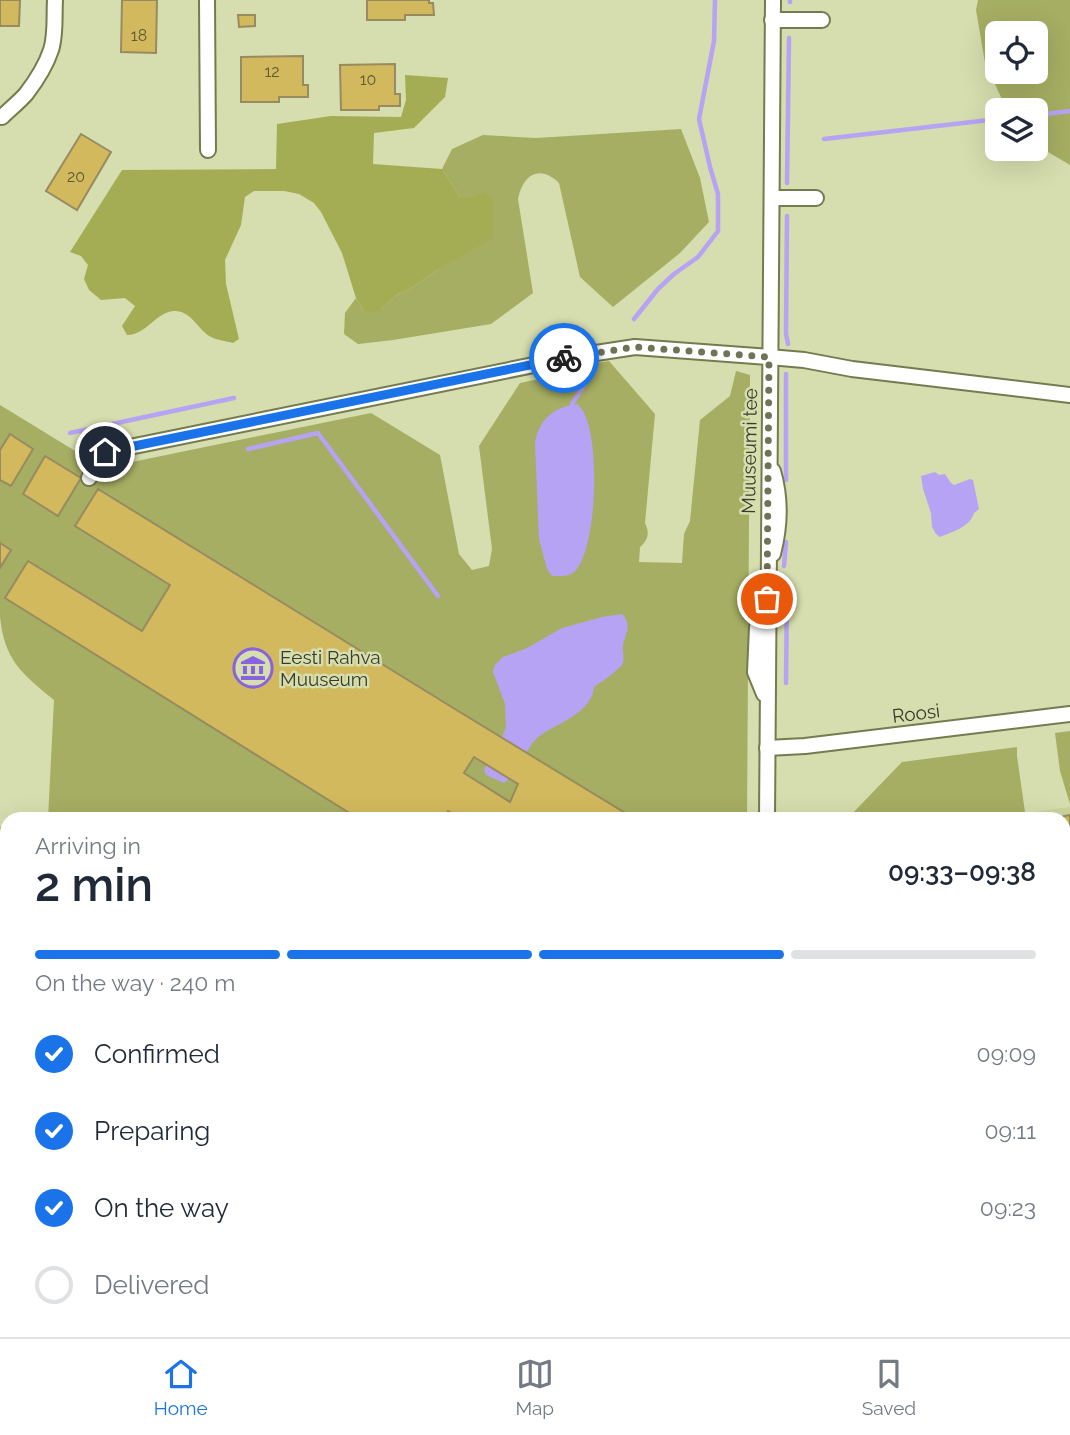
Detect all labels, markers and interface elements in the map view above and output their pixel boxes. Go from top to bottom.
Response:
map controls [985,21,1048,161]
button: locate [985,21,1048,84]
house number: 18 [131,26,147,45]
house number: 12 [264,62,280,81]
house number: 10 [360,70,376,89]
button: layers [985,98,1048,161]
house number: 20 [67,167,85,186]
courier [529,323,599,393]
icon: bike [545,339,583,377]
street label: Muuseumi tee [737,388,761,514]
pin [75,422,135,482]
icon: home [86,433,124,471]
pin [737,569,797,629]
icon: bag [748,580,786,618]
place label: Eesti Rahva Muuseum [280,646,381,690]
museum icon: Eesti Rahva Muuseum [232,647,274,689]
street label: Roosi [891,699,941,727]
text: Arriving in [35,832,141,859]
text: 09:33–09:38 [888,857,1036,887]
text: 2 min [35,858,153,912]
text: On the way · 240 m [35,969,235,996]
icon: check [35,1035,73,1073]
text: Confirmed [94,1039,220,1069]
text: 09:09 [977,1040,1036,1067]
icon: check [35,1112,73,1150]
text: Preparing [94,1116,210,1146]
text: 09:11 [984,1117,1036,1144]
icon: check [35,1189,73,1227]
text: On the way [94,1193,229,1223]
text: 09:23 [980,1194,1036,1221]
text: Delivered [94,1270,209,1300]
tab: Home [154,1355,208,1419]
tab: Map [515,1355,554,1419]
tab: Saved [862,1355,916,1419]

